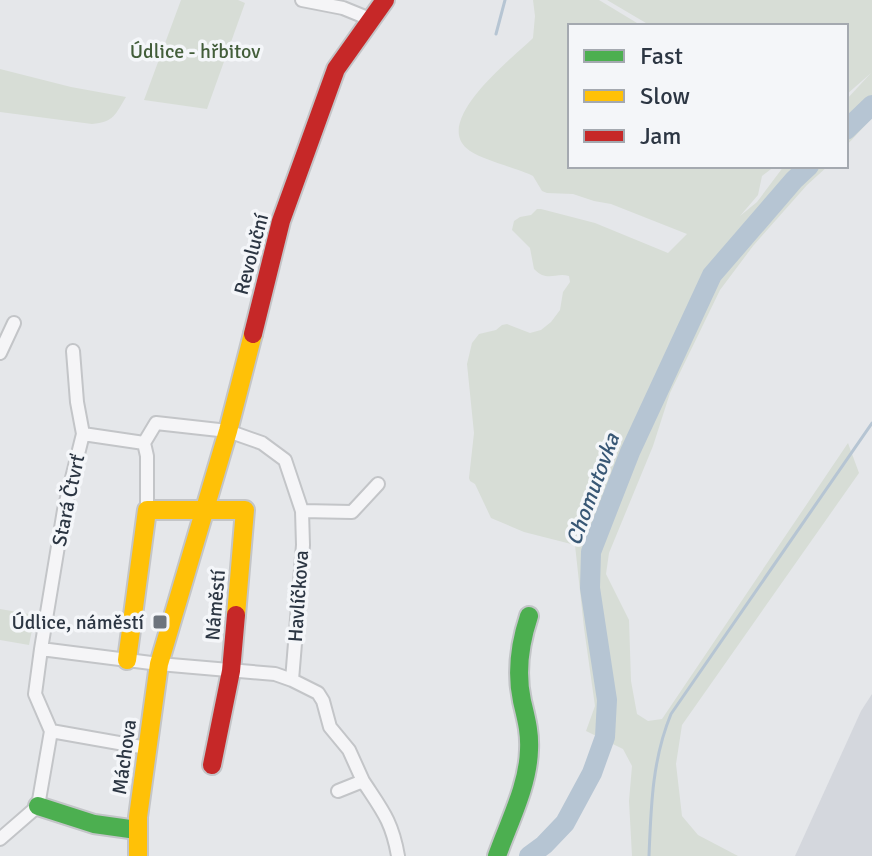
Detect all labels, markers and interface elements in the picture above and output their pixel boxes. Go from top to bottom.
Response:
legend [568,24,848,168]
park label: Údlice - hřbitov [130,39,260,64]
text: Fast [640,41,683,71]
text: Slow [640,81,690,111]
text: Jam [640,121,681,151]
street label: Revoluční [229,210,274,297]
water label: Chomutovka [560,429,625,549]
street label: Stará Čtvrť [47,451,91,548]
street label: Havlíčkova [283,549,314,643]
street label: Náměstí [200,568,231,642]
place label: Údlice, náměstí [11,610,145,635]
marker: Údlice, náměstí [151,613,169,631]
street label: Máchova [107,718,142,796]

